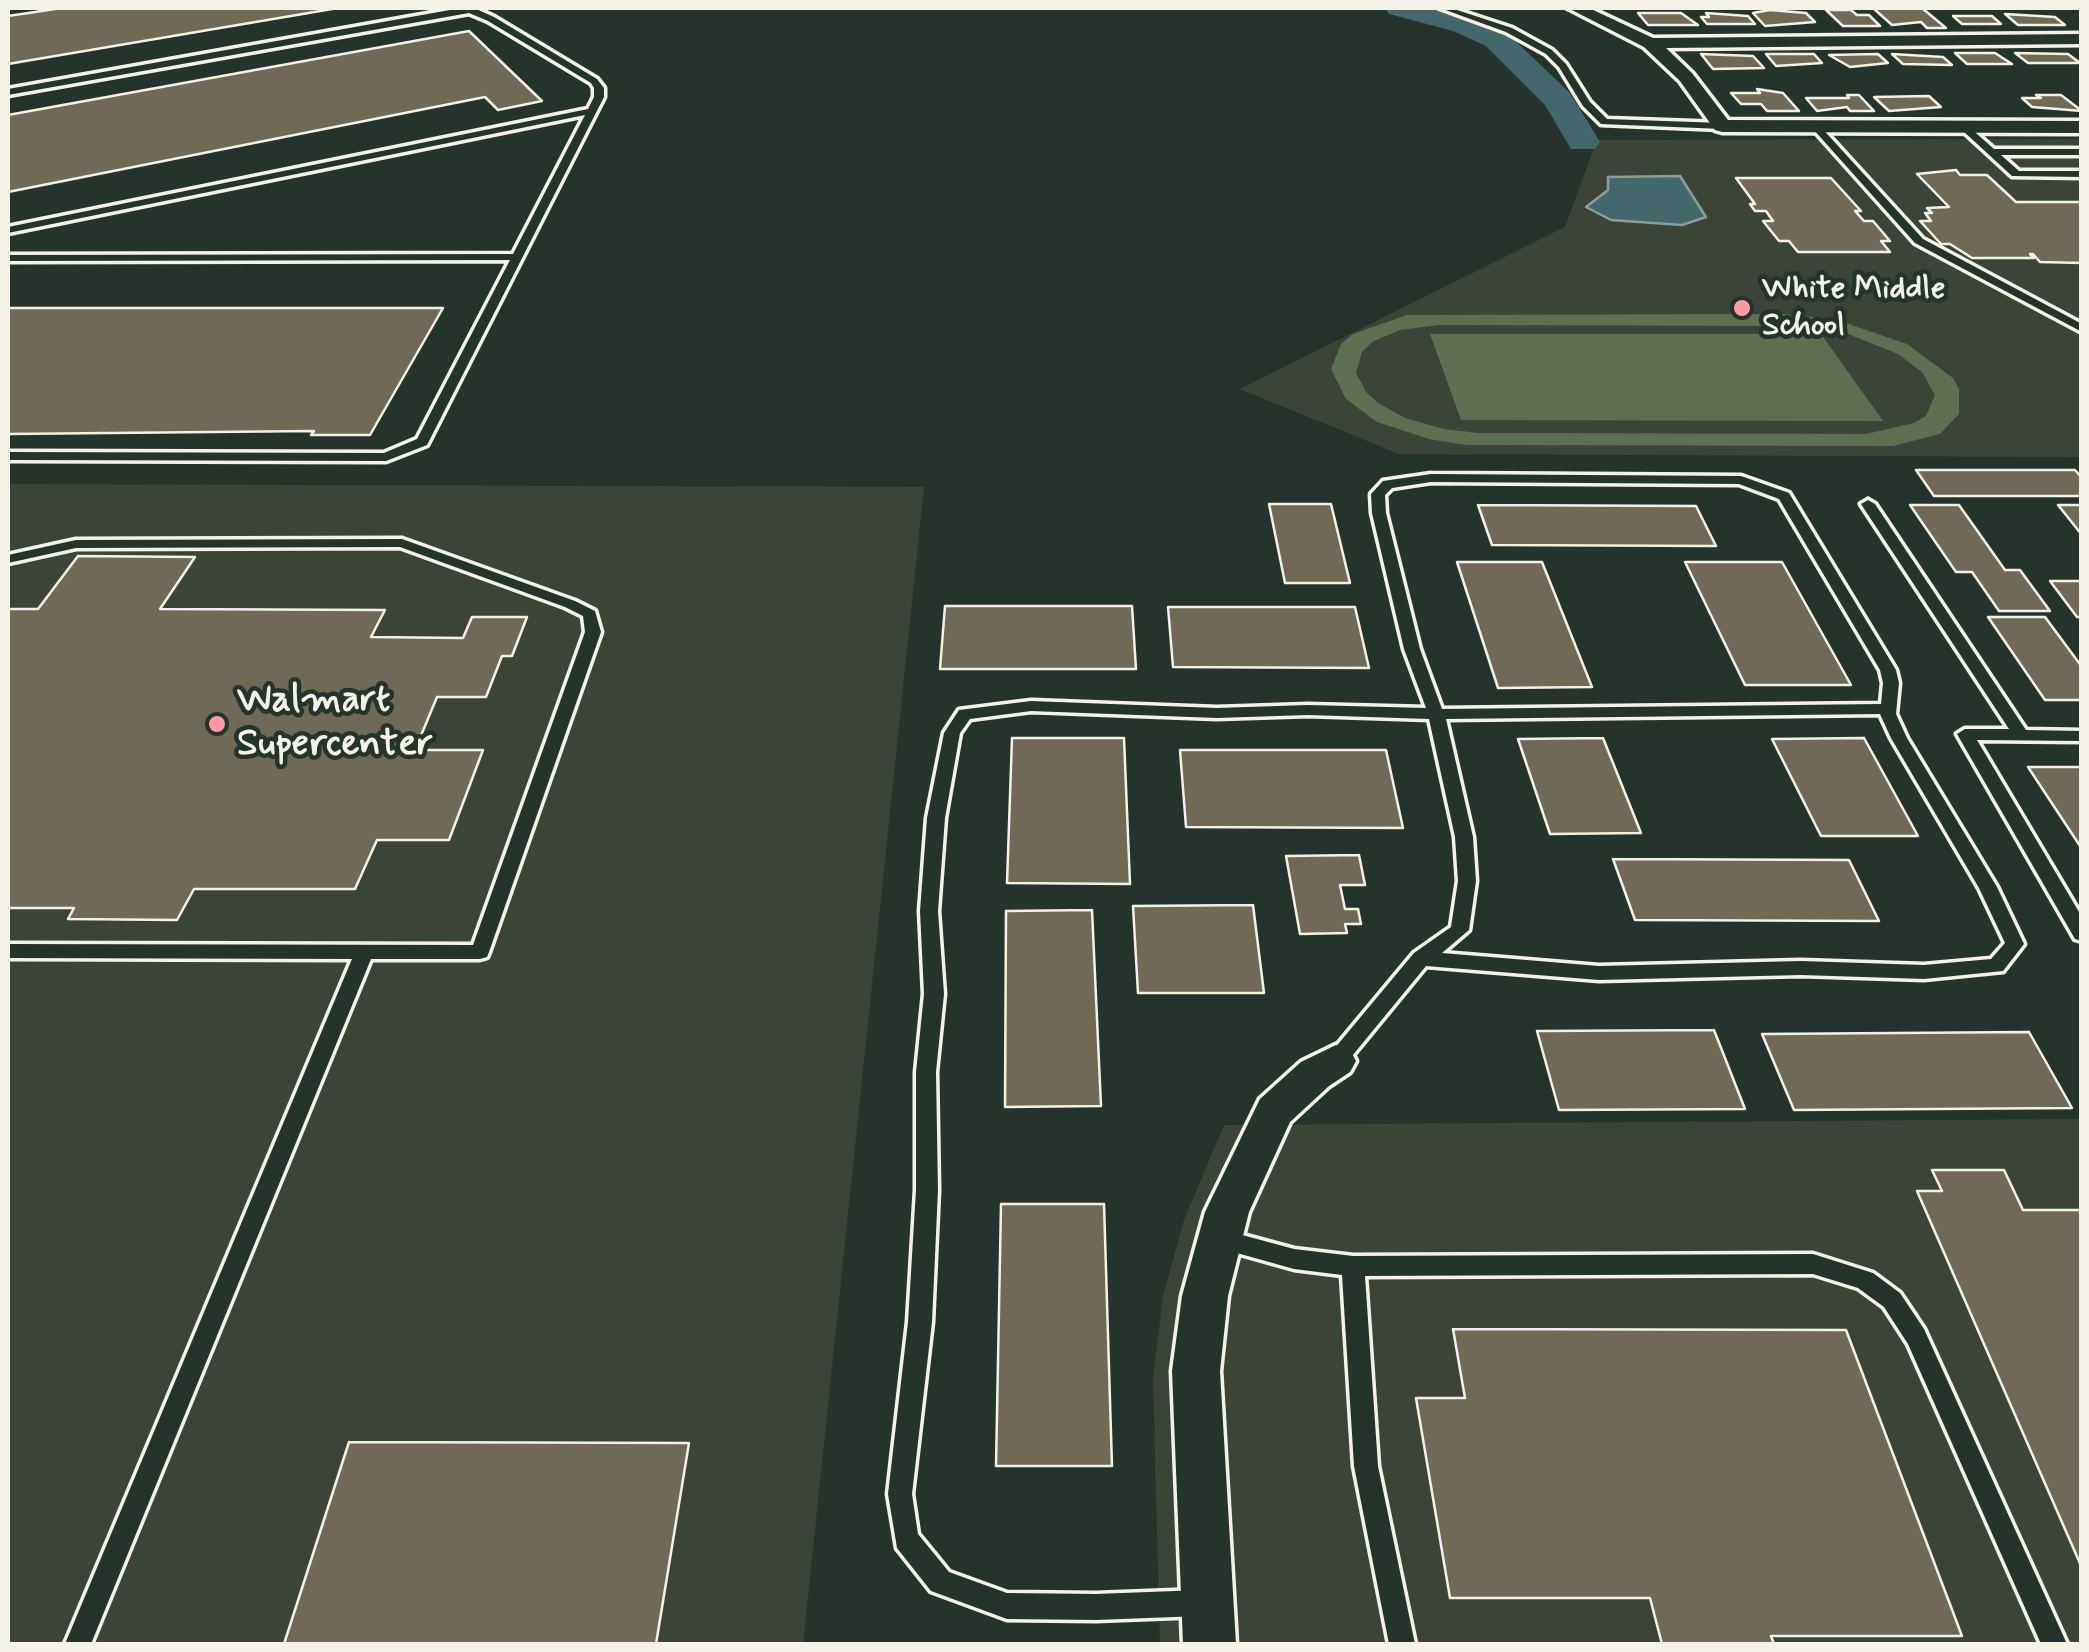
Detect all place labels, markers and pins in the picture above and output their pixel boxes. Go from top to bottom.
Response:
place label: White Middle School [1762,271,1945,346]
marker: White Middle School [1731,297,1753,319]
place label: Walmart Supercenter [237,679,433,768]
marker: Walmart Supercenter [206,713,228,735]

